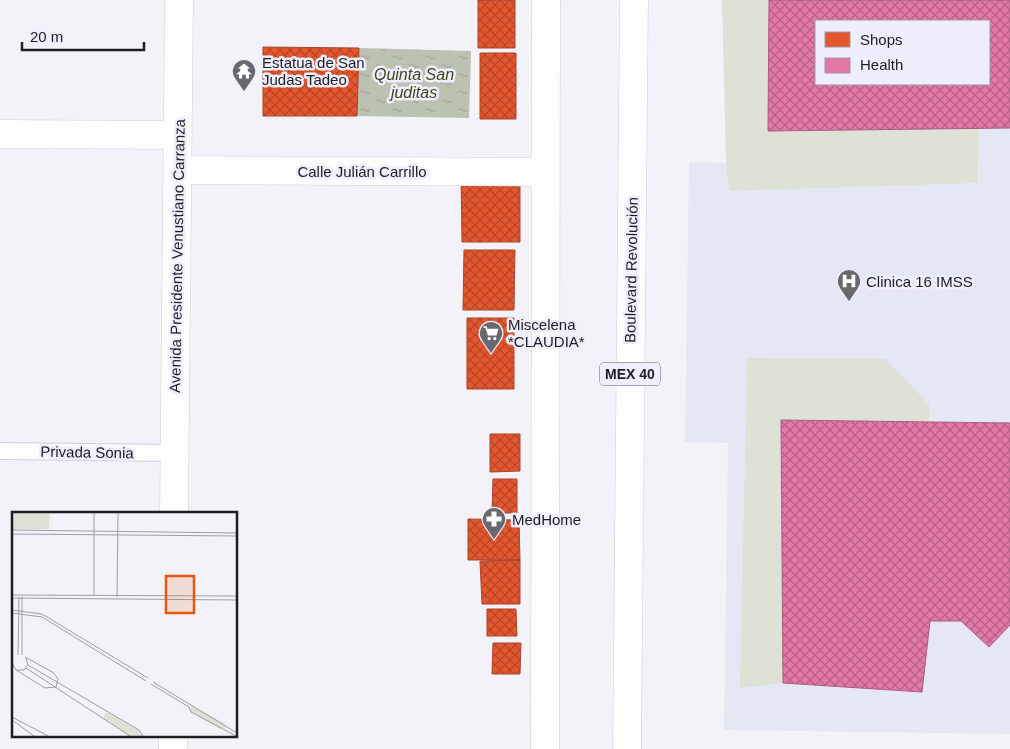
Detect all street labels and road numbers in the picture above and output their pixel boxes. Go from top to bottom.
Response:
street label: Avenida Presidente Venustiano Carranza [166,118,188,393]
street label: Calle Julián Carrillo [297,163,427,180]
street label: Boulevard Revolución [621,197,641,343]
road number: MEX 40 [600,362,660,386]
street label: Privada Sonia [40,443,134,461]

